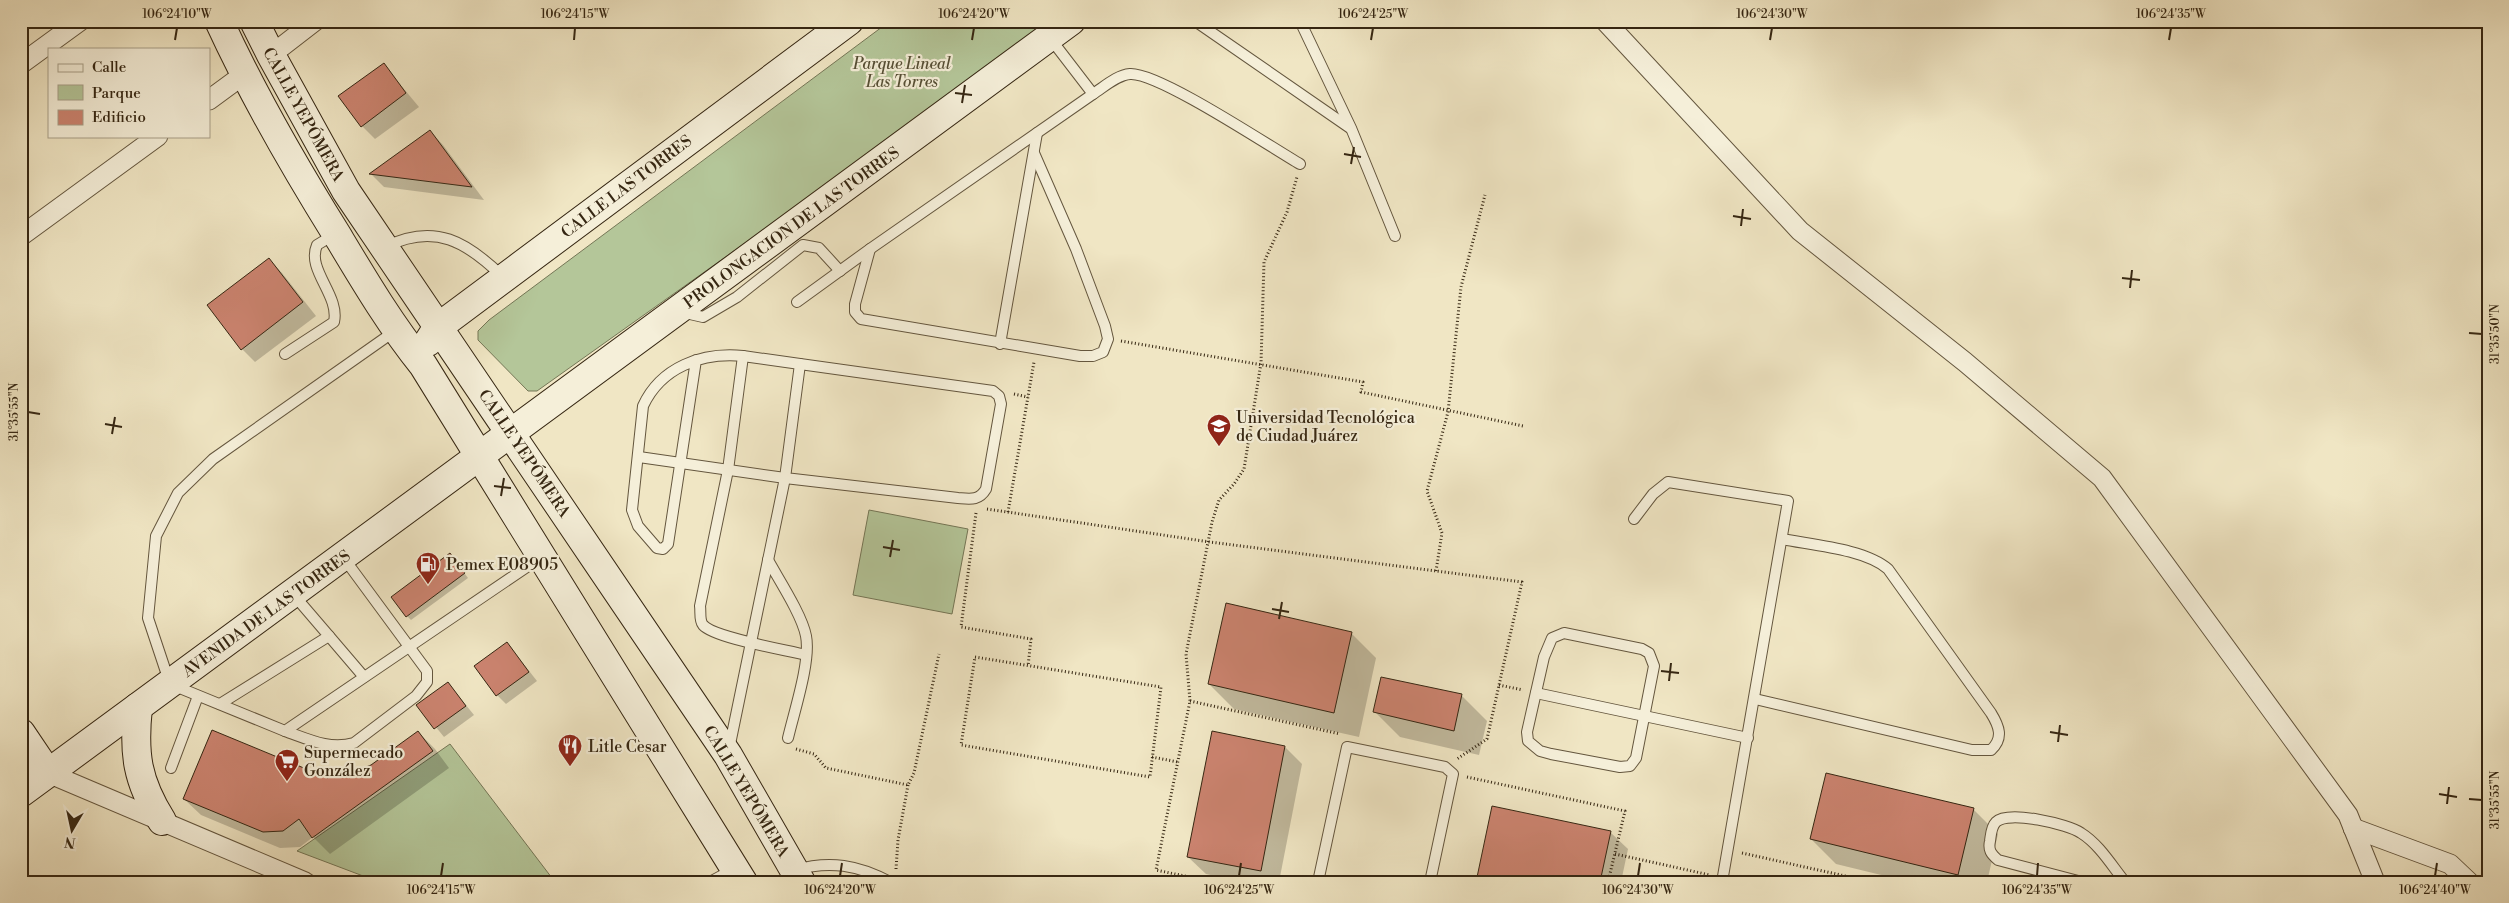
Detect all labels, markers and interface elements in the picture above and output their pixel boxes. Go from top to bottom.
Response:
text: 106°24'10"W [142,7,213,22]
text: 106°24'15"W [541,7,610,22]
text: 106°24'20"W [938,7,1011,22]
text: 106°24'25"W [1338,7,1409,22]
text: 106°24'30"W [1736,7,1809,22]
text: 106°24'35"W [2136,7,2207,22]
street label: CALLE YEPÓMERA [258,43,350,186]
legend [48,48,210,138]
park label: Parque Lineal Las Torres [852,54,952,92]
text: Calle [92,58,126,77]
text: Parque [92,84,141,103]
text: Edificio [92,108,146,127]
street label: CALLE LAS TORRES [557,131,696,243]
street label: PROLONGACION DE LAS TORRES [680,143,904,313]
text: 31°35'50"N [2488,304,2503,364]
text: 31°35'55"N [7,383,22,441]
street label: CALLE YEPÓMERA [474,385,577,522]
place label: Universidad Tecnológica de Ciudad Juárez [1236,408,1416,446]
school or university icon: Universidad Tecnológica de Ciudad Juárez [1206,413,1232,447]
street label: AVENIDA DE LAS TORRES [178,546,355,682]
fuel station icon: Pemex E08905 [415,551,441,585]
place label: Pemex E08905 [446,555,558,575]
street label: CALLE YEPÓMERA [699,721,796,862]
restaurant icon: Litle Cesar [557,733,583,767]
place label: Litle Cesar [588,737,667,757]
place label: Supermecado González [304,743,403,781]
supermarket icon: Supermecado González [274,748,300,782]
text: 31°35'55"N [2488,771,2503,829]
north arrow [48,806,98,856]
text: N [63,832,77,852]
text: 106°24'15"W [407,883,476,898]
text: 106°24'20"W [804,883,877,898]
text: 106°24'25"W [1204,883,1275,898]
text: 106°24'30"W [1602,883,1675,898]
text: 106°24'35"W [2002,883,2073,898]
text: 106°24'40"W [2399,883,2472,898]

